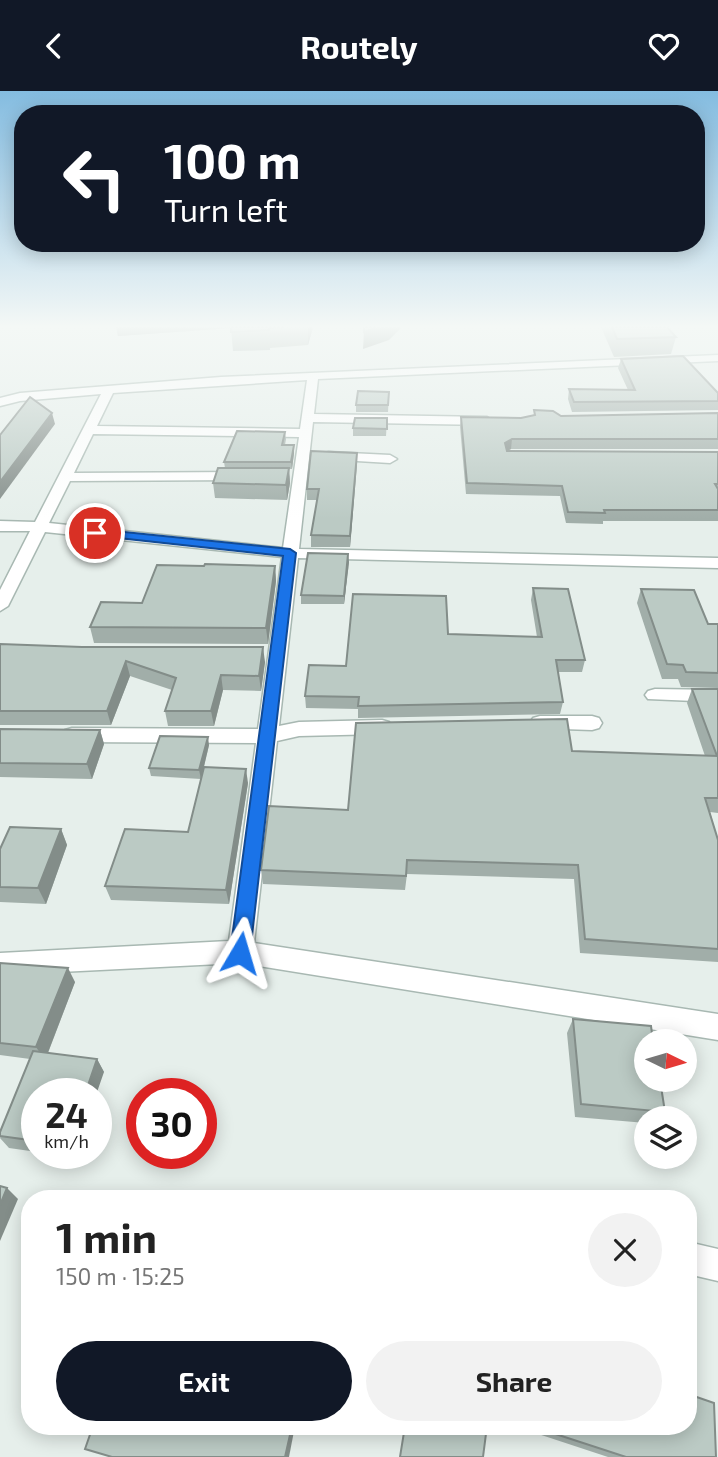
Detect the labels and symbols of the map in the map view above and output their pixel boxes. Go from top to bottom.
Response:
pin [65,503,125,563]
position arrow [203,916,277,990]
north arrow [634,1029,696,1092]
speed limit sign: 30 [126,1078,217,1169]

